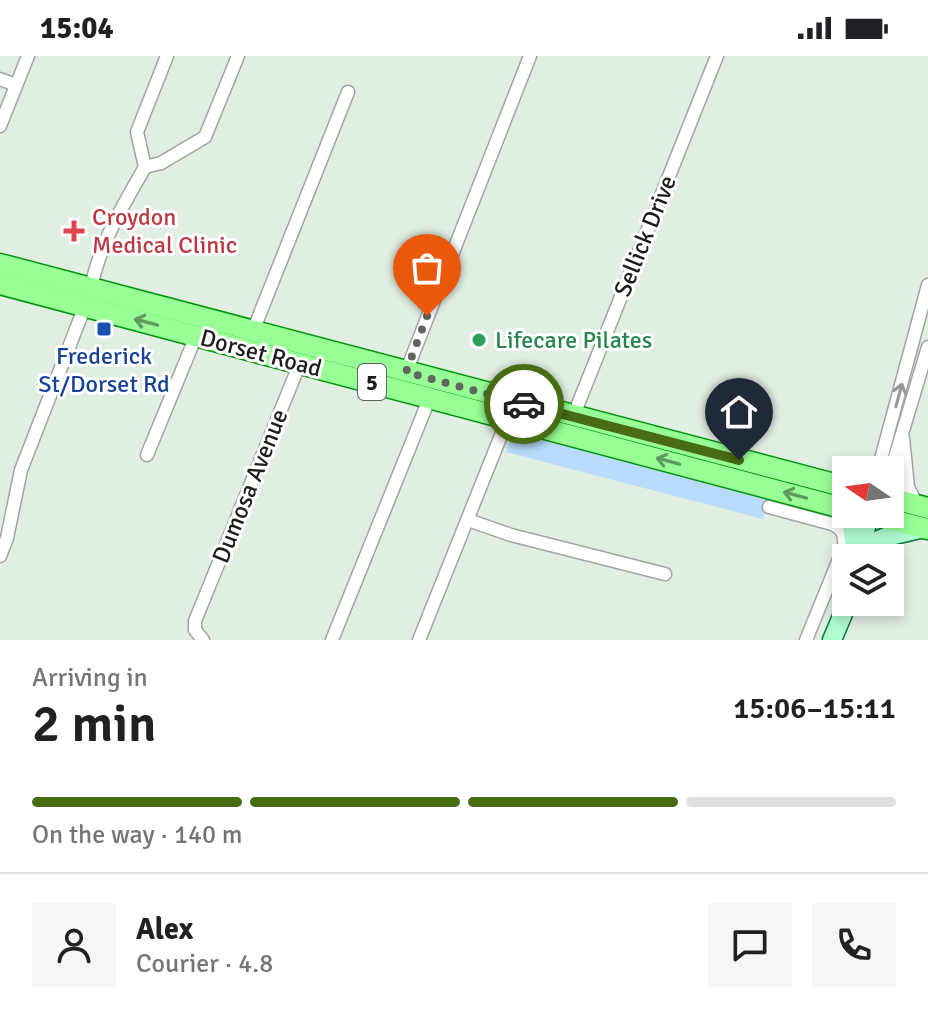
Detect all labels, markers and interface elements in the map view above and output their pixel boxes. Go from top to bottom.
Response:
text: 15:04 [40,10,114,47]
street label: Sellick Drive [607,171,683,301]
place label: Croydon Medical Clinic [92,202,237,260]
marker: Croydon Medical Clinic [63,220,85,242]
pin [393,234,461,316]
icon: bag [405,246,449,290]
one-way arrow [134,314,160,329]
marker: Frederick St/Dorset Rd [95,320,113,338]
street label: Dorset Road [197,322,325,384]
place label: Lifecare Pilates [495,325,652,355]
marker: Lifecare Pilates [470,331,488,349]
place label: Frederick St/Dorset Rd [38,341,170,399]
road number: 5 [358,364,386,400]
courier [484,364,564,444]
pin [705,378,773,460]
icon: car [502,382,546,426]
one-way arrow [892,382,907,408]
icon: home [717,390,761,434]
street label: Dumosa Avenue [206,405,294,567]
one-way arrow [656,452,682,467]
north arrow [832,456,904,528]
map controls [832,456,904,616]
one-way arrow [782,487,808,502]
button: layers [832,544,904,616]
text: Arriving in [32,662,148,694]
text: 15:06–15:11 [733,690,896,727]
text: 2 min [32,692,157,756]
text: On the way · 140 m [32,819,242,851]
button: person [32,903,116,987]
button: chat [708,903,792,987]
button: phone [812,903,896,987]
text: Alex [136,911,193,948]
text: Courier · 4.8 [136,948,273,980]

